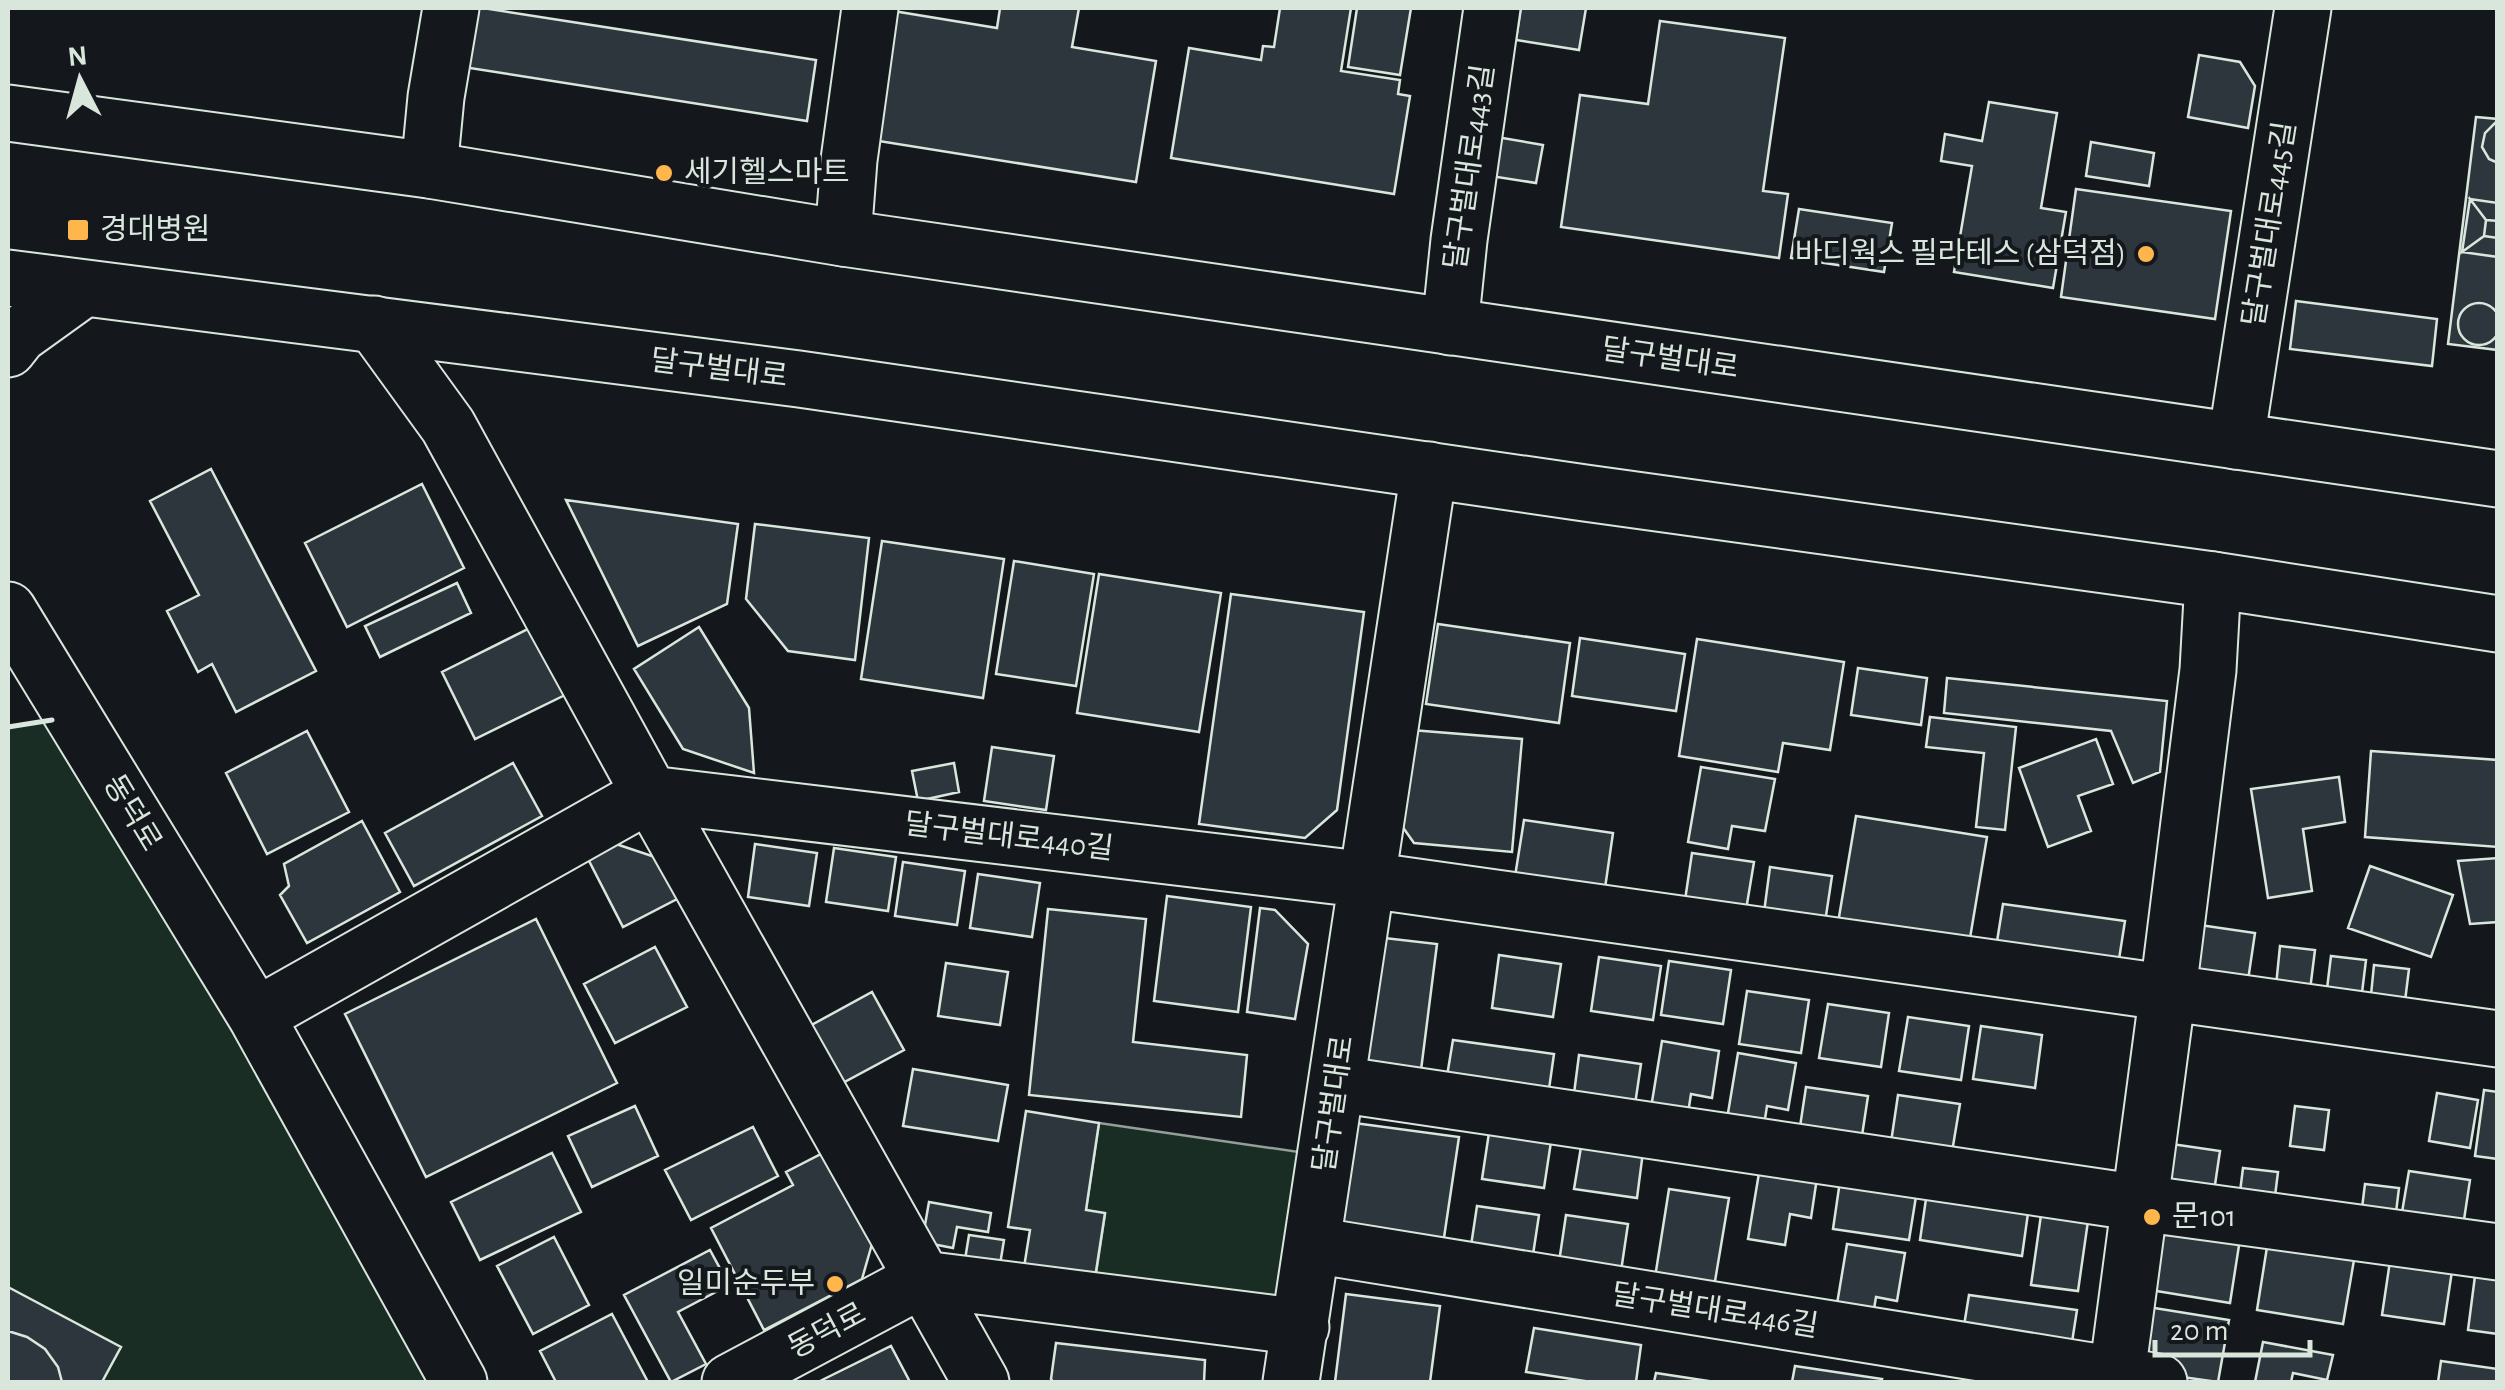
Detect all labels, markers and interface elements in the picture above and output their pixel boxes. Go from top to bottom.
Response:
north arrow [30,30,130,130]
text: N [66,42,89,72]
street label: 달구벌대로443길 [1440,62,1499,271]
street label: 달구벌대로445길 [2238,119,2301,329]
place label: 세기헬스마트 [684,156,850,188]
marker: 세기헬스마트 [653,162,675,184]
place label: 경대병원 [100,214,210,245]
marker: 경대병원 [65,217,91,243]
place label: 바디웍스 필라테스 (삼덕점) [1795,237,2126,269]
marker: 바디웍스 필라테스 (삼덕점) [2135,243,2157,265]
street label: 달구벌대로 [1600,334,1741,383]
street label: 달구벌대로 [649,345,789,392]
street label: 동덕로 [98,769,167,856]
street label: 달구벌대로440길 [903,808,1115,865]
street label: 달구벌대로 [1309,1033,1358,1174]
place label: 문101 [2172,1202,2236,1232]
marker: 문101 [2141,1206,2163,1228]
place label: 일미순두부 [677,1267,815,1299]
marker: 일미순두부 [824,1273,846,1295]
street label: 달구벌대로446길 [1610,1279,1821,1342]
scale bar [2155,1295,2310,1357]
street label: 동덕로 [783,1297,871,1364]
text: 20 m [2170,1316,2228,1346]

